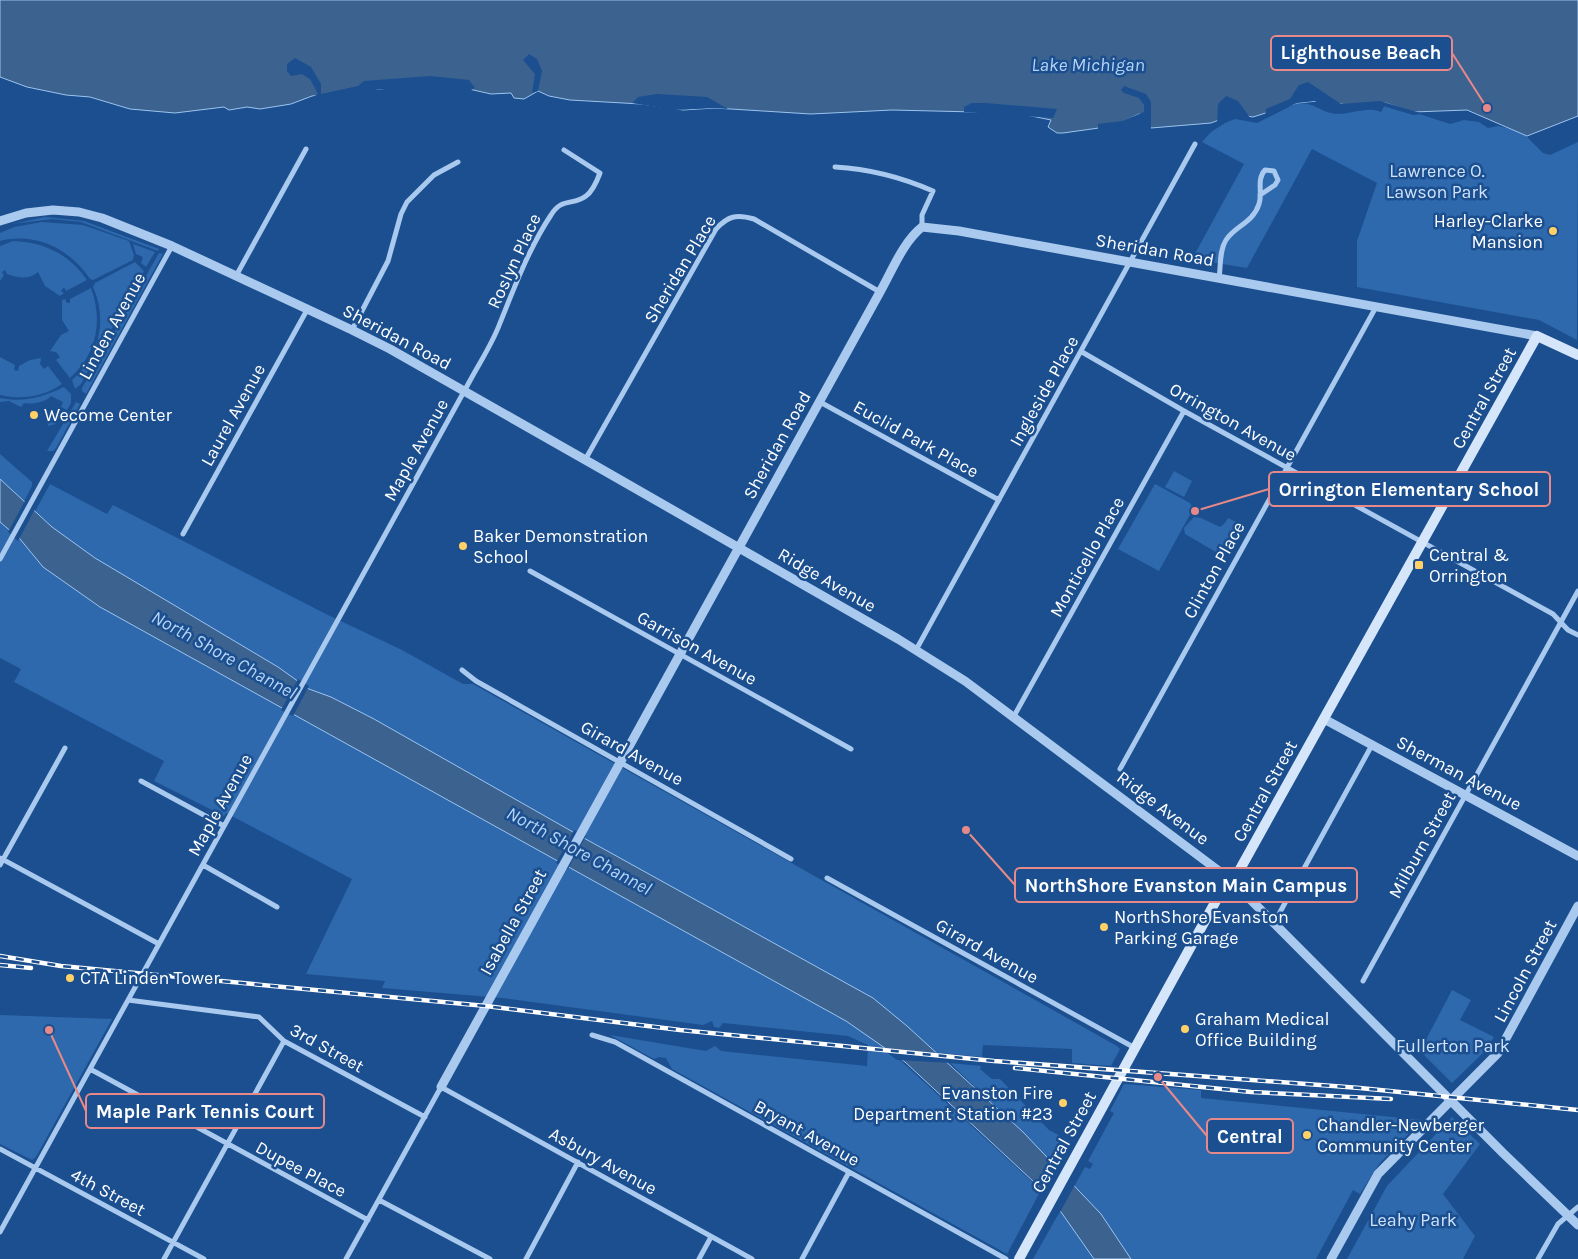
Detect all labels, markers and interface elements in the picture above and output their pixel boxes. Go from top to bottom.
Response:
callout: Lighthouse Beach [1271,36,1452,70]
text: Lighthouse Beach [1281,42,1441,64]
water label: Lake Michigan [1031,54,1145,76]
park label: Lawrence O. Lawson Park [1386,160,1488,203]
street label: Roslyn Place [482,210,546,312]
place label: Harley-Clarke Mansion [1434,210,1543,253]
street label: Sheridan Place [639,211,721,327]
marker: Harley-Clarke Mansion [1547,225,1559,237]
street label: Sheridan Road [1094,229,1216,271]
street label: Linden Avenue [74,269,150,383]
street label: Sheridan Road [339,299,455,375]
street label: Ingleside Place [1005,332,1083,450]
street label: Central Street [1447,343,1521,453]
street label: Laurel Avenue [196,360,270,470]
street label: Orrington Avenue [1166,378,1300,466]
street label: Sheridan Road [738,387,816,503]
street label: Maple Avenue [379,395,453,505]
street label: Euclid Park Place [849,395,983,483]
place label: Wecome Center [44,404,172,426]
marker: Wecome Center [28,409,40,421]
callout: Orrington Elementary School [1269,472,1550,506]
text: Orrington Elementary School [1279,479,1539,501]
street label: Monticello Place [1045,493,1129,621]
street label: Clinton Place [1178,518,1250,622]
place label: Baker Demonstration School [473,525,648,568]
marker: Baker Demonstration School [457,540,469,552]
street label: Ridge Avenue [774,543,880,617]
place label: Central & Orrington [1429,544,1509,587]
marker: Central & Orrington [1413,559,1425,571]
water label: North Shore Channel [148,606,301,704]
street label: Garrison Avenue [633,606,761,690]
street label: Girard Avenue [577,716,687,790]
street label: Sherman Avenue [1393,731,1525,815]
street label: Central Street [1228,736,1302,846]
street label: Maple Avenue [183,750,257,860]
street label: Ridge Avenue [1112,766,1214,850]
street label: Milburn Street [1384,788,1460,902]
water label: North Shore Channel [503,802,656,900]
street label: Isabella Street [475,865,551,979]
callout: NorthShore Evanston Main Campus [1015,868,1357,902]
text: NorthShore Evanston Main Campus [1025,875,1347,897]
place label: NorthShore Evanston Parking Garage [1114,906,1289,949]
street label: Girard Avenue [932,914,1042,988]
street label: Lincoln Street [1489,916,1561,1026]
marker: NorthShore Evanston Parking Garage [1098,921,1110,933]
place label: CTA Linden Tower [80,967,220,989]
marker: CTA Linden Tower [64,972,76,984]
place label: Graham Medical Office Building [1195,1008,1330,1051]
street label: 3rd Street [286,1019,368,1077]
marker: Graham Medical Office Building [1179,1023,1191,1035]
park label: Fullerton Park [1396,1035,1510,1057]
place label: Evanston Fire Department Station #23 [853,1082,1053,1125]
street label: Central Street [1027,1087,1101,1197]
callout: Maple Park Tennis Court [86,1094,324,1128]
street label: Bryant Avenue [750,1095,864,1171]
marker: Evanston Fire Department Station #23 [1057,1097,1069,1109]
text: Maple Park Tennis Court [96,1101,314,1123]
place label: Chandler-Newberger Community Center [1317,1114,1485,1157]
callout: Central [1207,1119,1293,1153]
street label: Asbury Avenue [545,1122,661,1200]
text: Central [1217,1126,1283,1148]
marker: Chandler-Newberger Community Center [1301,1129,1313,1141]
street label: Dupee Place [252,1136,350,1202]
street label: 4th Street [67,1163,149,1221]
park label: Leahy Park [1369,1209,1457,1231]

